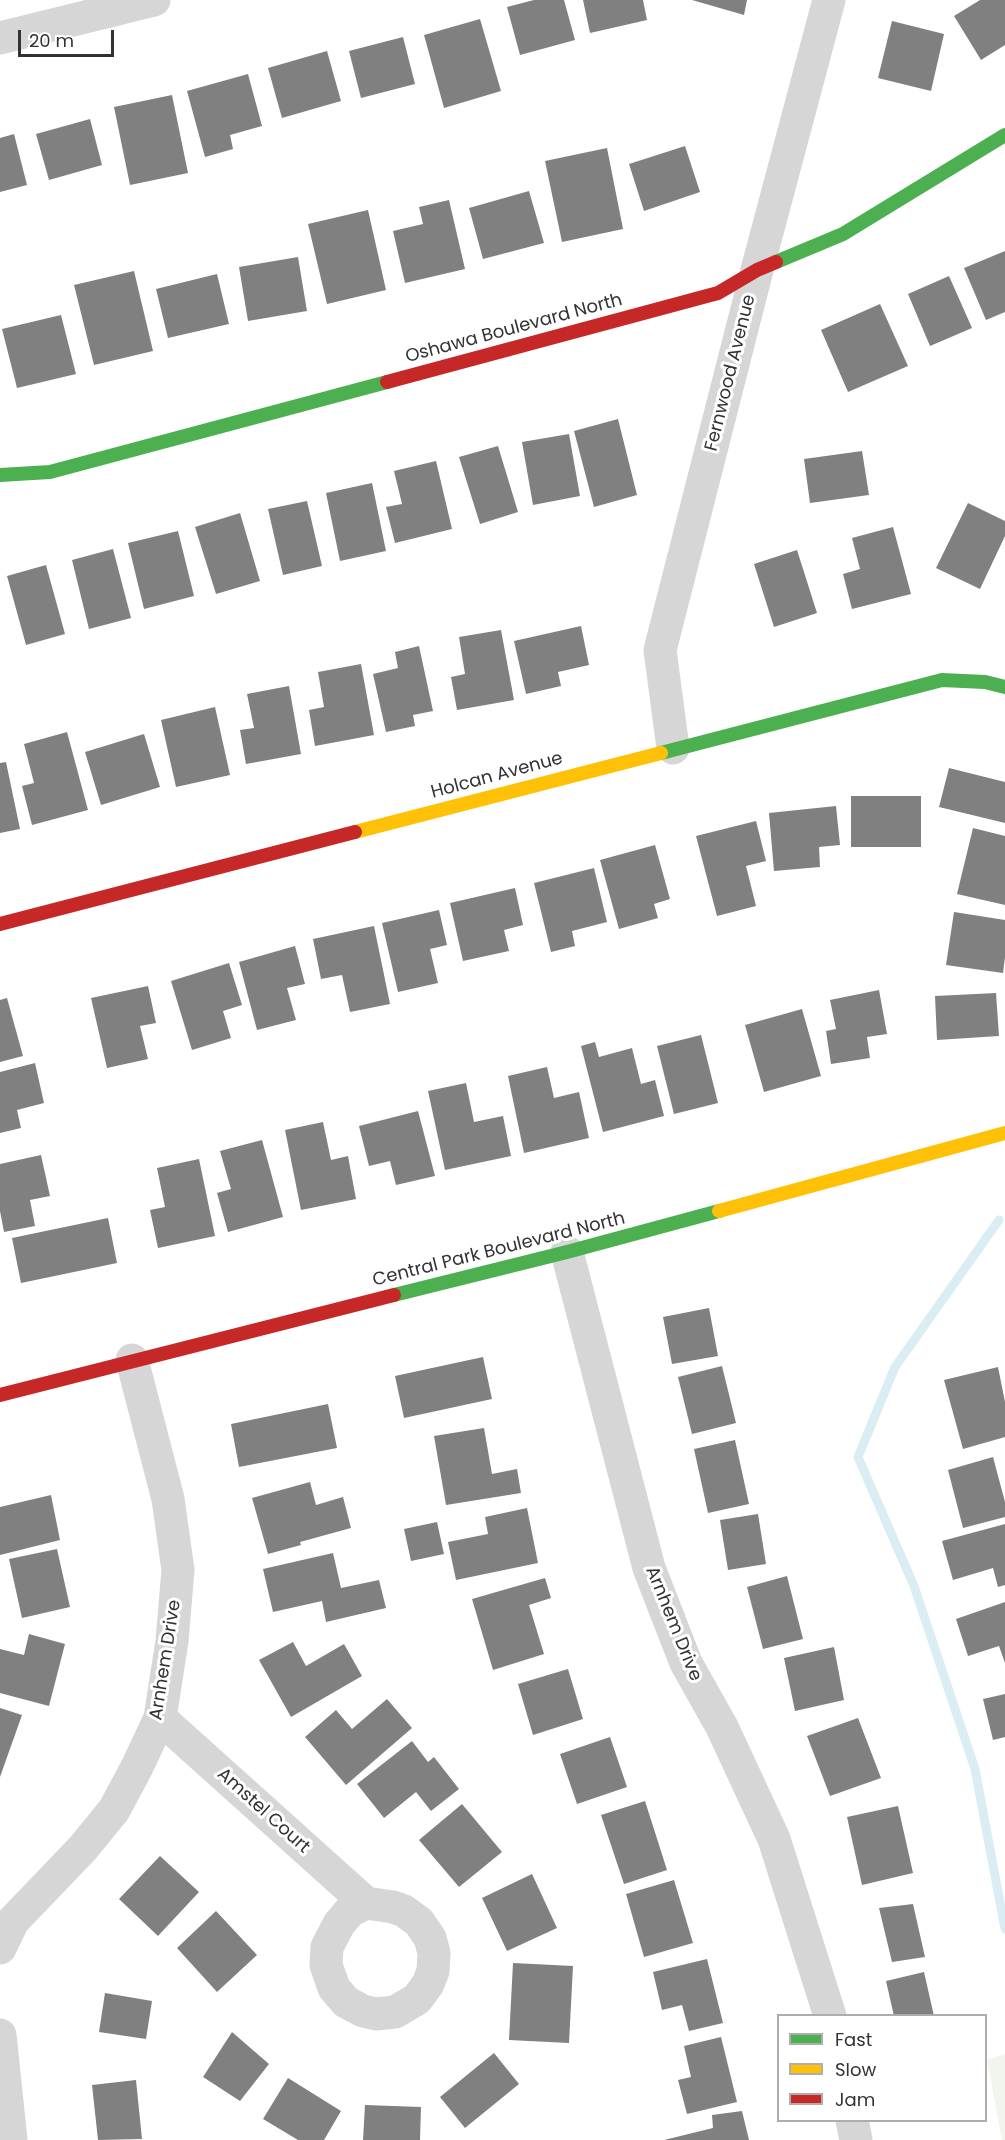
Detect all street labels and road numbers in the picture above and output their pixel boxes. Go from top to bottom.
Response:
street label: Oshawa Boulevard North [403,290,625,368]
street label: Fernwood Avenue [701,292,761,454]
street label: Holcan Avenue [429,748,565,804]
street label: Central Park Boulevard North [371,1208,627,1292]
street label: Arnhem Drive [640,1564,706,1684]
street label: Arnhem Drive [146,1598,186,1722]
street label: Amstel Court [212,1764,314,1858]

